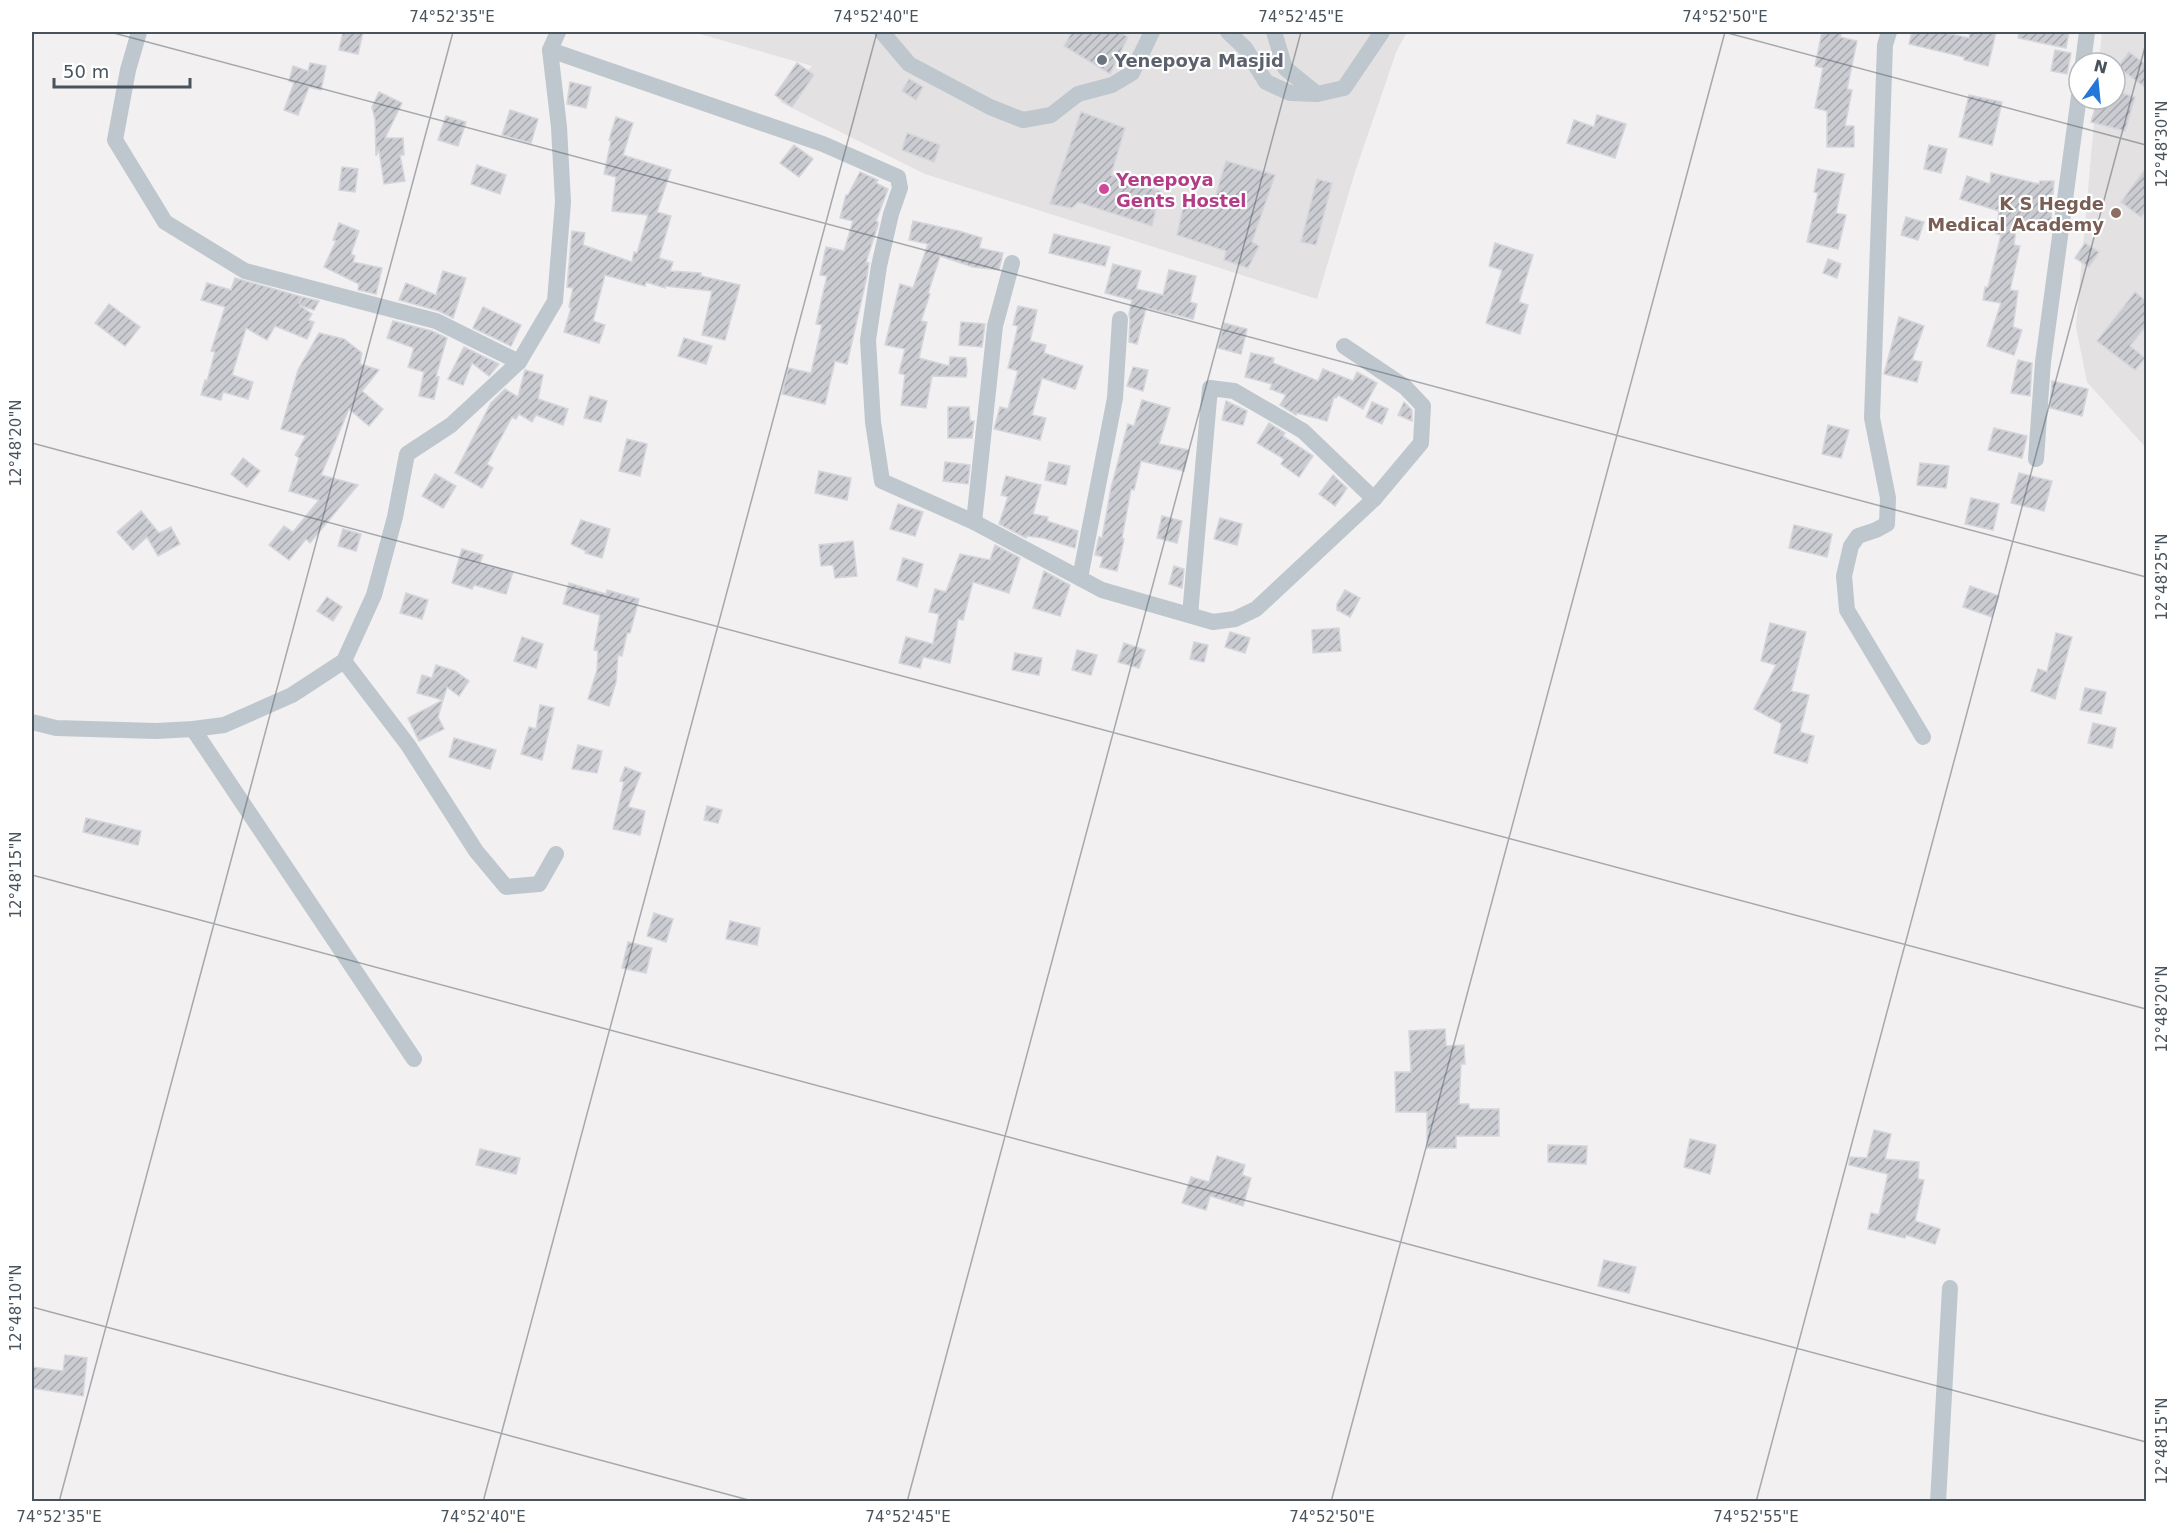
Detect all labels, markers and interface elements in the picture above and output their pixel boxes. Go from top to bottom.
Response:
text: 74°52'35"E [409,8,495,26]
text: 74°52'40"E [833,8,919,26]
text: 74°52'45"E [1258,8,1344,26]
text: 74°52'50"E [1682,8,1768,26]
place label: Yenepoya Masjid [1113,50,1284,71]
scale bar [54,51,190,89]
north arrow [2067,51,2127,111]
marker: Yenepoya Masjid [1095,53,1109,67]
text: N [2092,56,2110,78]
text: 50 m [63,61,109,82]
text: 12°48'30"N [2153,100,2171,188]
place label: Yenepoya Gents Hostel [1115,169,1247,211]
marker: Yenepoya Gents Hostel [1097,182,1111,196]
place label: K S Hegde Medical Academy [1927,193,2104,235]
marker: K S Hegde Medical Academy [2109,206,2123,220]
text: 12°48'20"N [7,399,25,487]
text: 12°48'25"N [2153,533,2171,621]
text: 12°48'15"N [7,831,25,919]
text: 12°48'20"N [2153,965,2171,1053]
text: 12°48'10"N [7,1264,25,1352]
text: 12°48'15"N [2153,1397,2171,1485]
text: 74°52'35"E [16,1508,102,1526]
text: 74°52'40"E [440,1508,526,1526]
text: 74°52'45"E [865,1508,951,1526]
text: 74°52'50"E [1289,1508,1375,1526]
text: 74°52'55"E [1713,1508,1799,1526]

